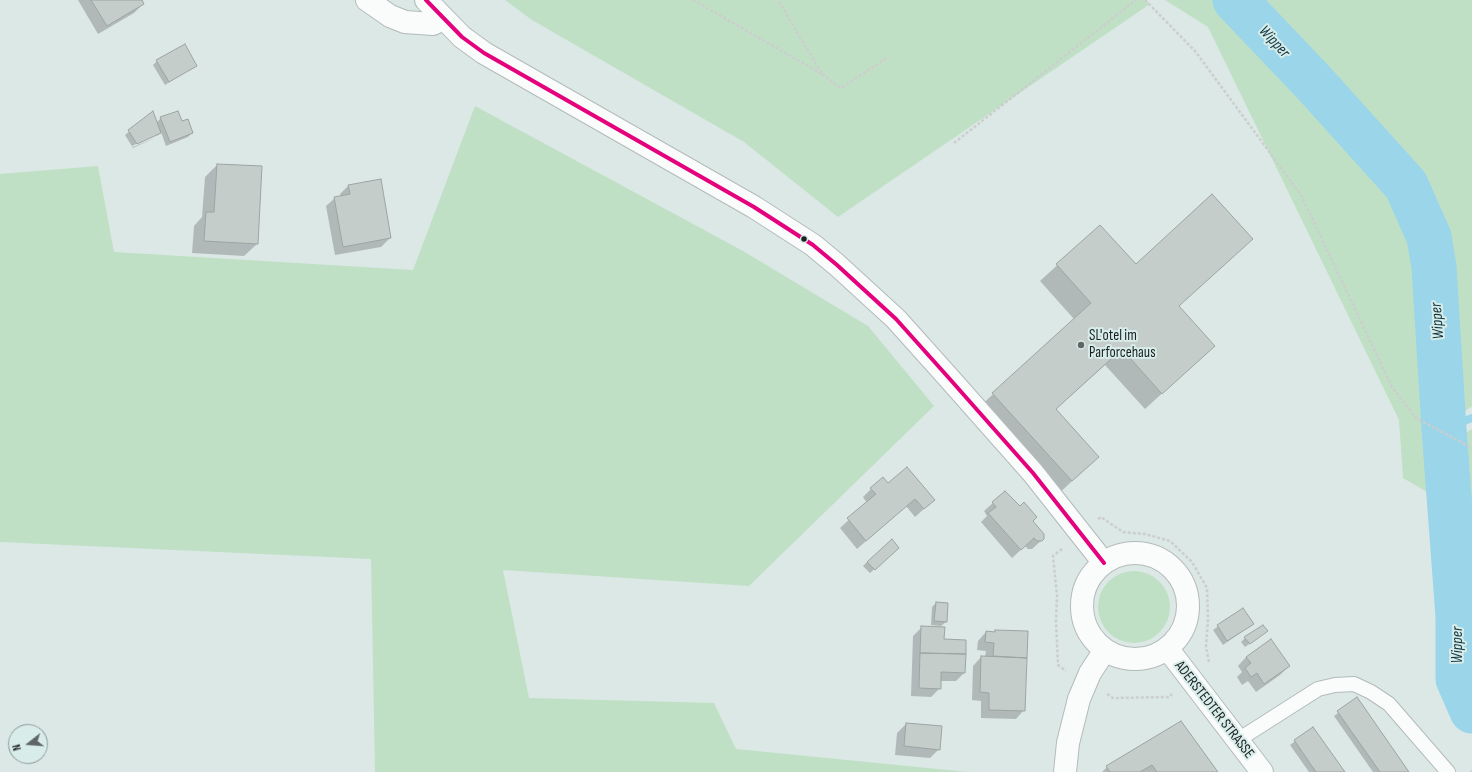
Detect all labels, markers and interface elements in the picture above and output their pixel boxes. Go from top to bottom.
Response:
water label: Wipper [1254,22,1294,62]
unlabelled marker [799,234,809,244]
water label: Wipper [1427,302,1449,340]
place label: SL'otel im Parforcehaus [1089,327,1156,362]
marker: SL'otel im Parforcehaus [1076,340,1086,350]
water label: Wipper [1448,627,1468,663]
street label: ADERSTEDTER STRASSE [1170,658,1258,762]
north arrow [8,724,48,764]
text: N [10,743,24,752]

